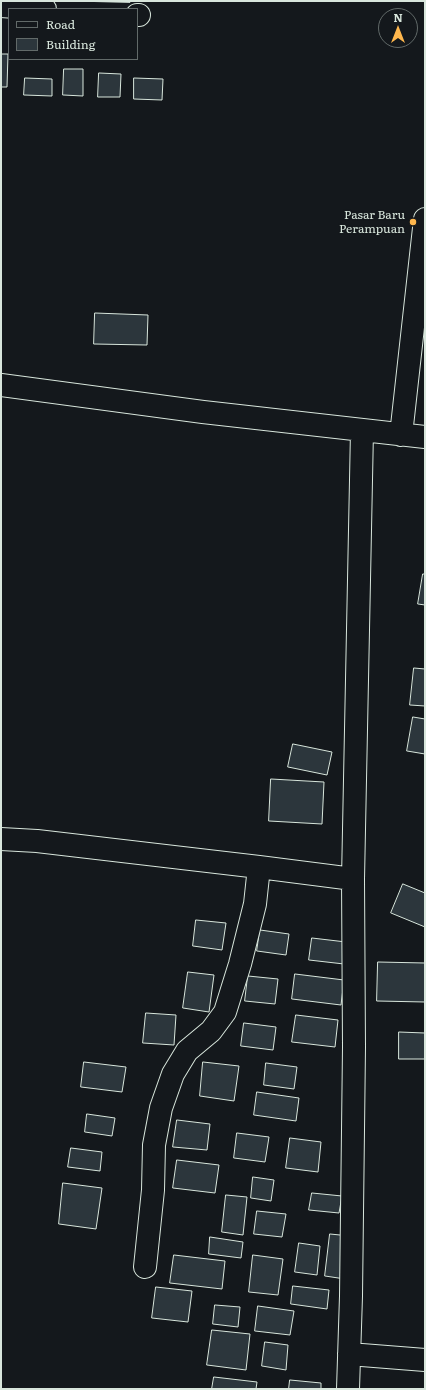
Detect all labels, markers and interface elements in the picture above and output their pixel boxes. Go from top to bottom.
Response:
legend [8,8,138,60]
north arrow [378,8,418,48]
text: N [393,9,403,25]
text: Road [46,15,75,33]
text: Building [46,35,95,53]
place label: Pasar Baru Perampuan [339,208,405,236]
marker: Pasar Baru Perampuan [408,217,418,227]

